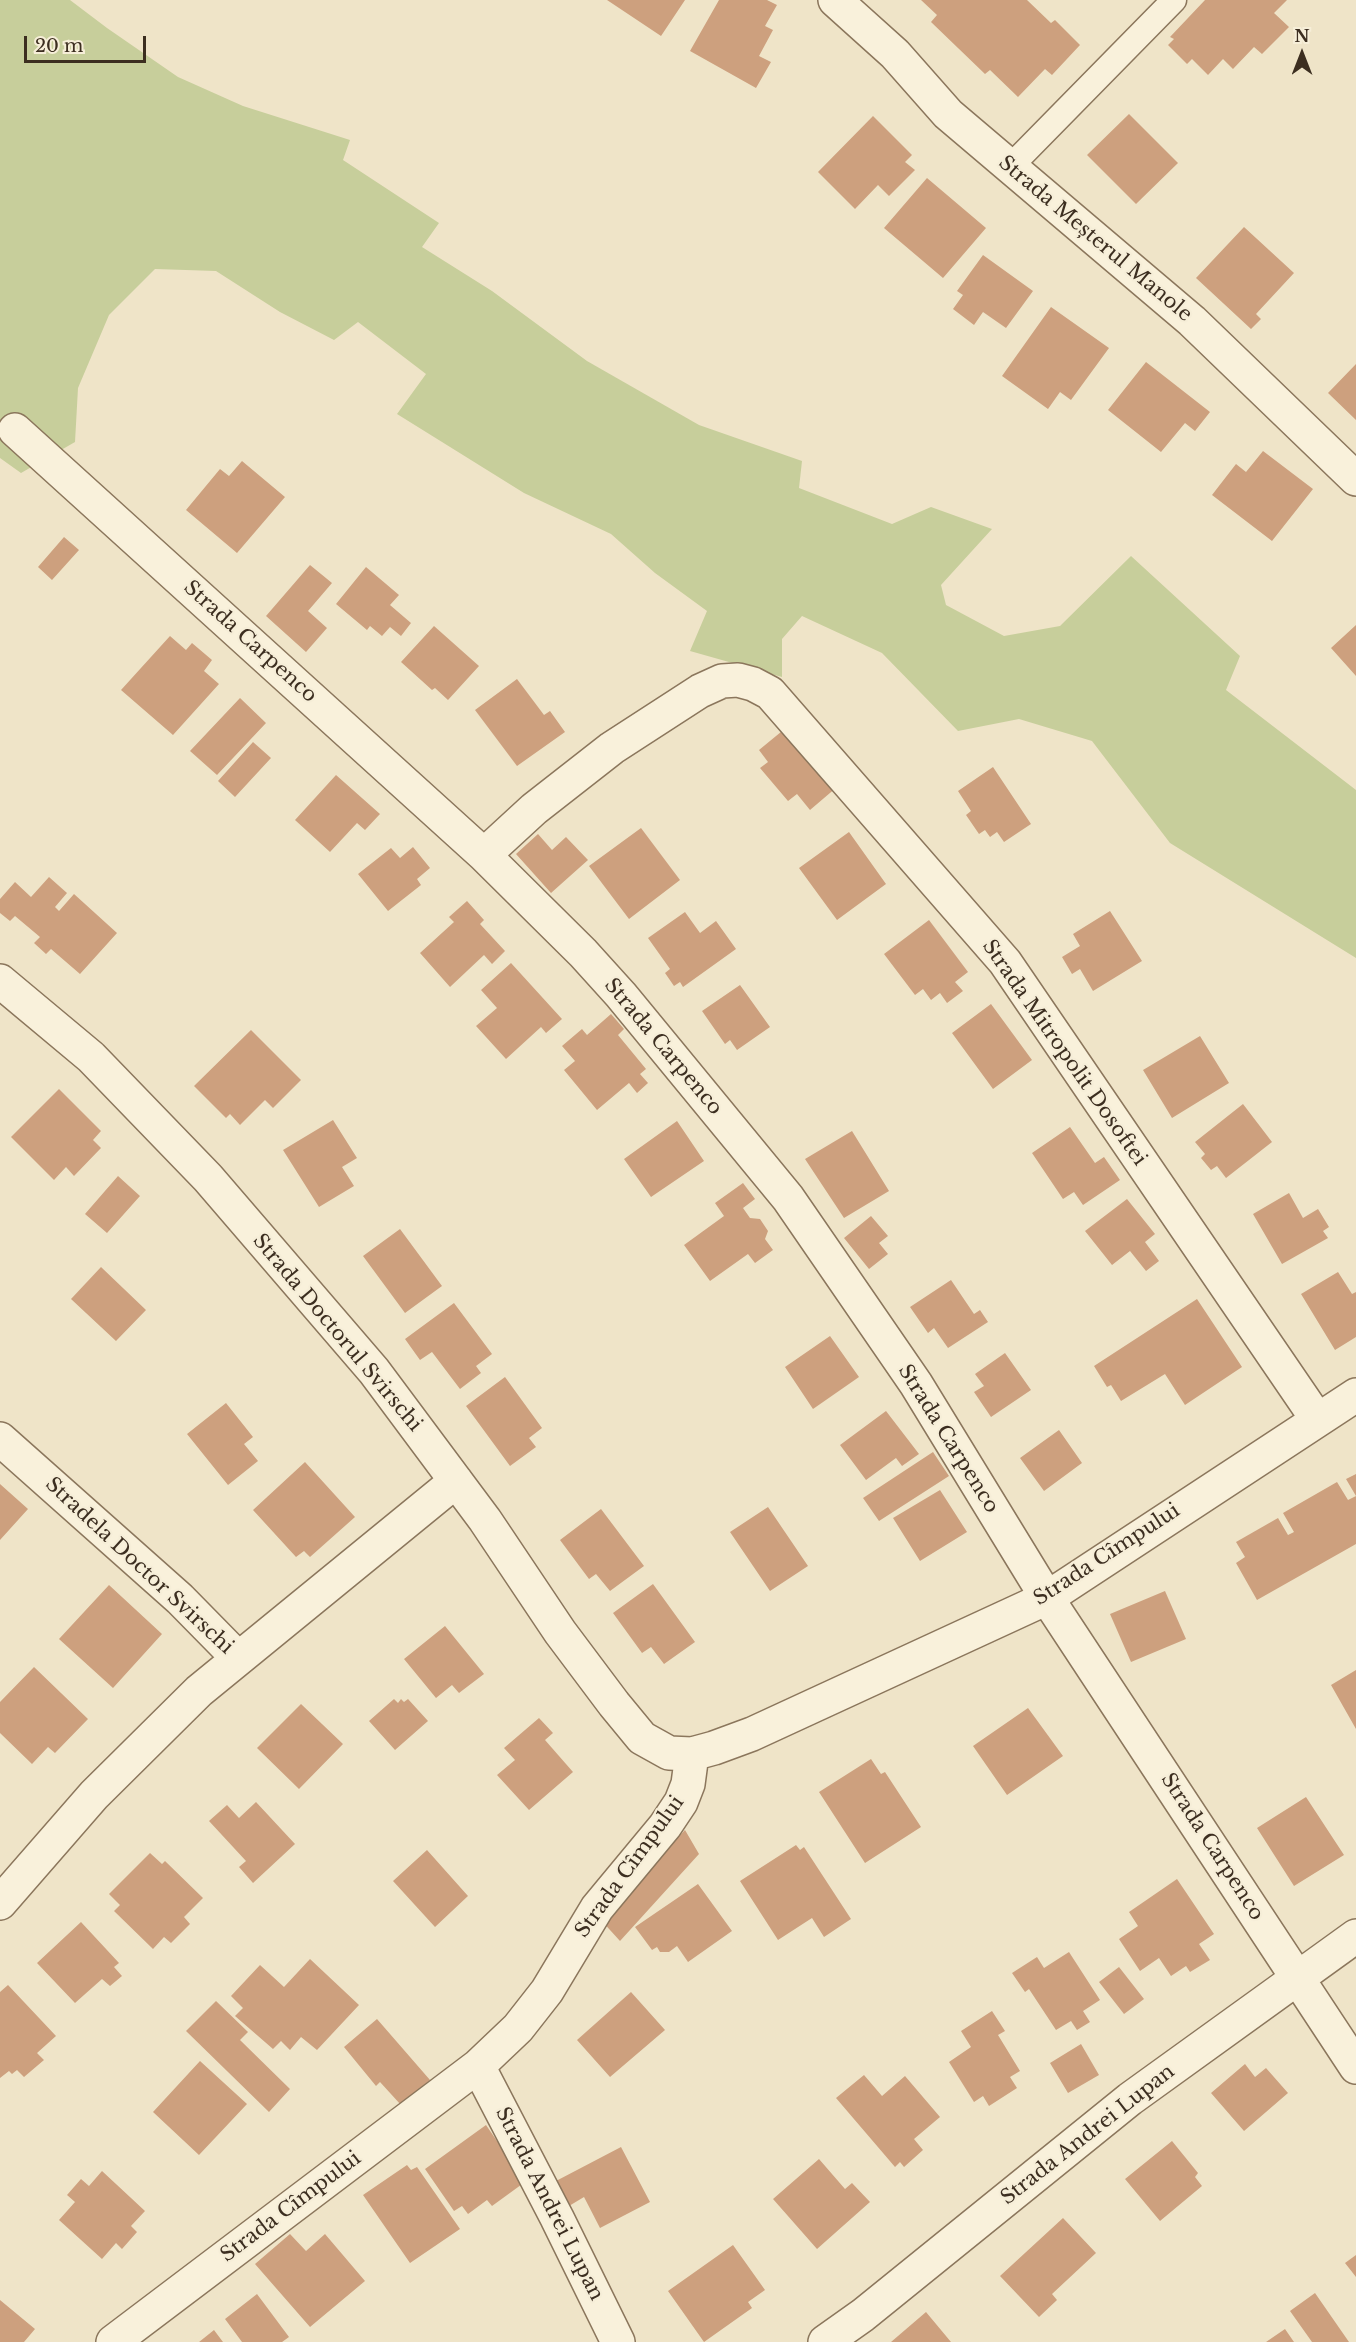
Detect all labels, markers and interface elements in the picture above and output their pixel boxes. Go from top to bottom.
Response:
scale bar [27,24,148,62]
north arrow [1272,24,1332,84]
text: N [1294,26,1310,46]
text: 20 m [35,35,83,57]
street label: Strada Meșterul Manole [993,151,1197,327]
street label: Strada Carpenco [179,576,321,708]
street label: Strada Mitropolit Dosoftei [977,935,1151,1171]
street label: Strada Carpenco [599,974,727,1120]
street label: Strada Doctorul Svirschi [247,1230,427,1436]
street label: Strada Carpenco [893,1360,1003,1518]
street label: Stradela Doctor Svirschi [40,1473,238,1659]
street label: Strada Cîmpului [1029,1499,1185,1611]
street label: Strada Carpenco [1155,1769,1269,1925]
street label: Strada Cîmpului [571,1791,689,1943]
street label: Strada Andrei Lupan [996,2060,1180,2210]
street label: Strada Andrei Lupan [490,2103,608,2305]
street label: Strada Cîmpului [216,2146,366,2268]

